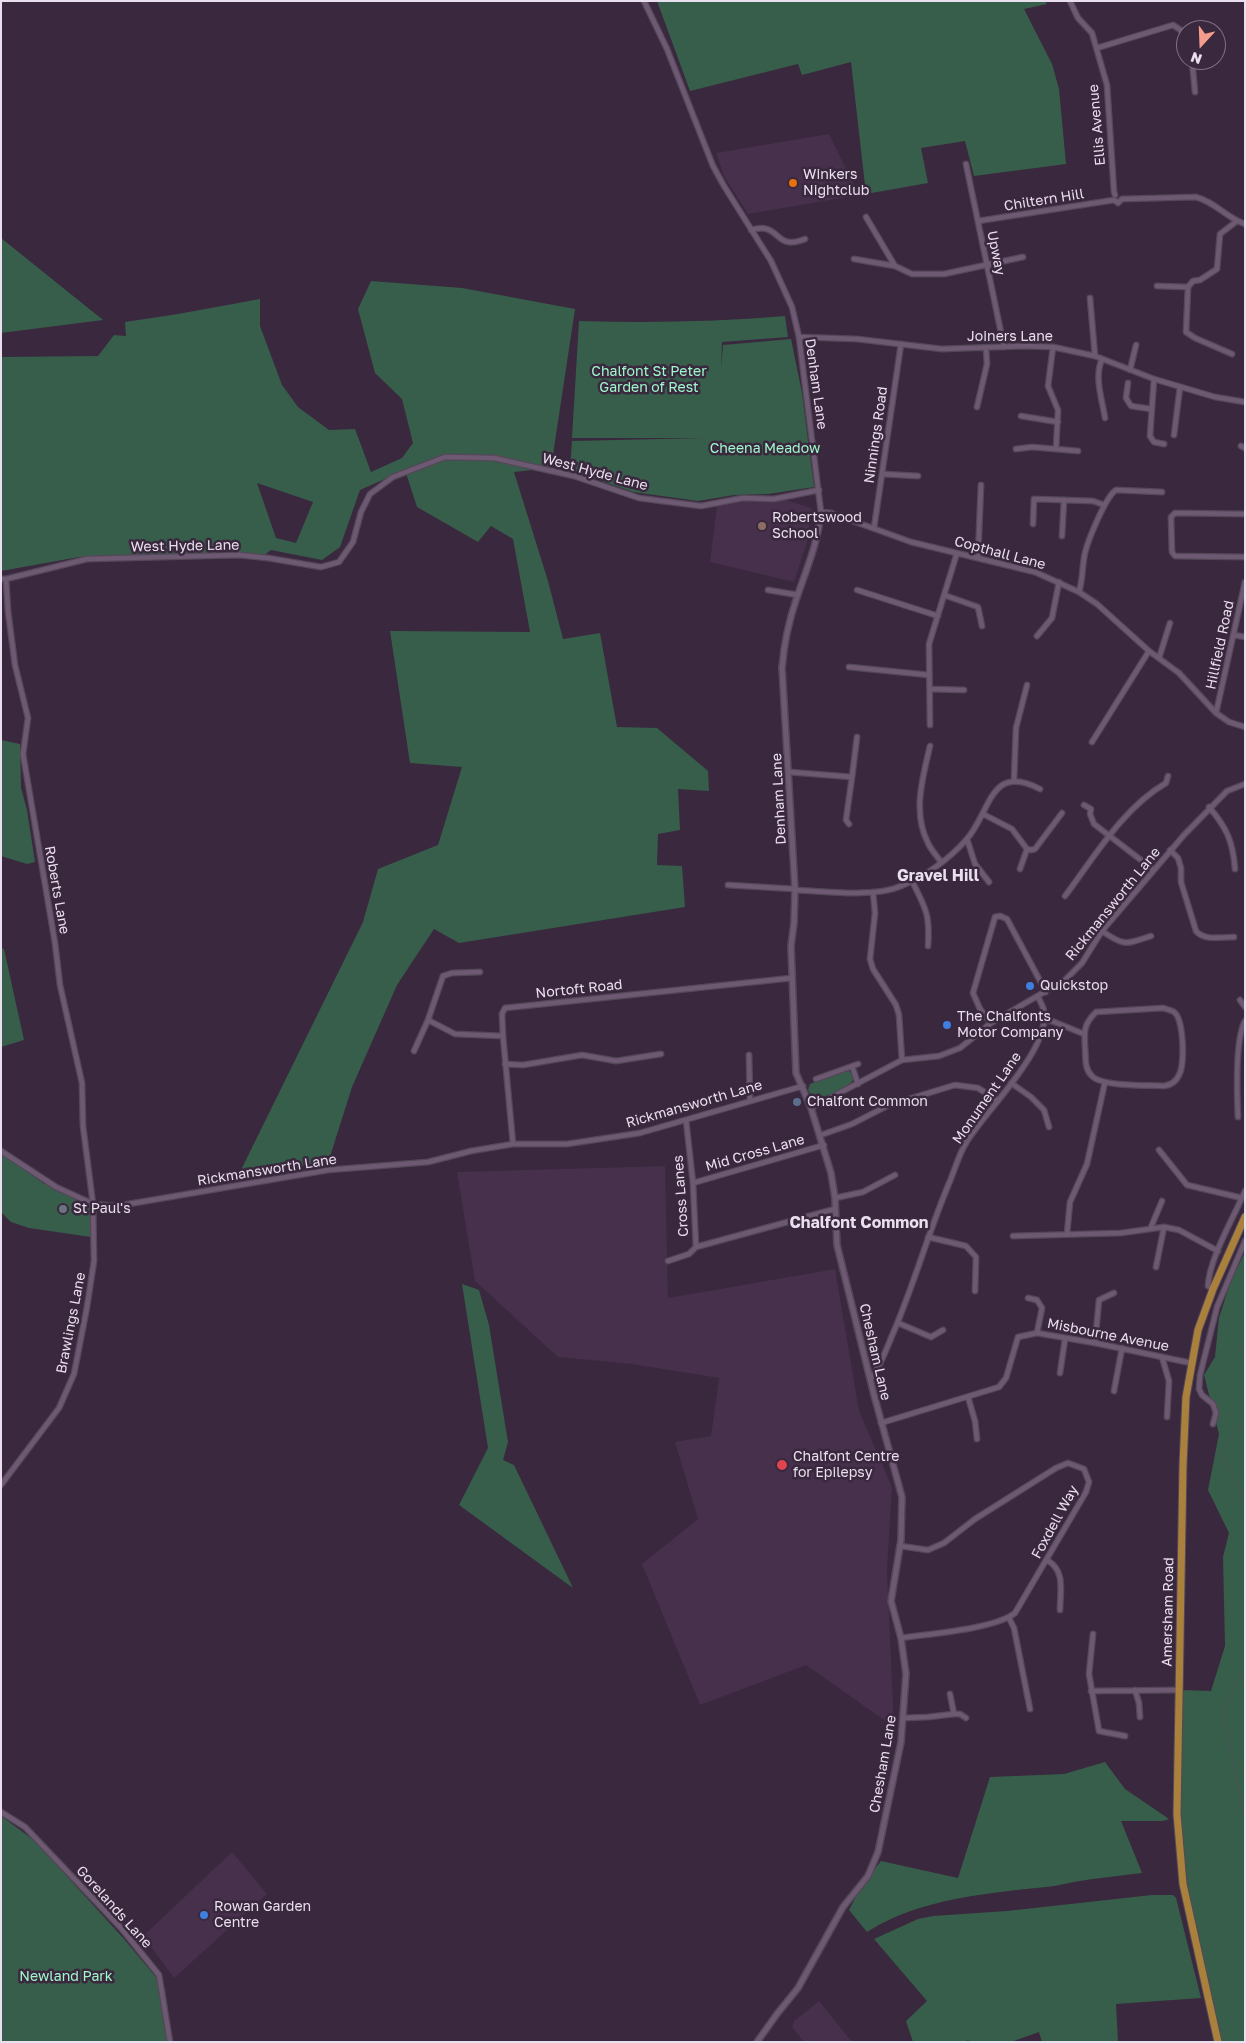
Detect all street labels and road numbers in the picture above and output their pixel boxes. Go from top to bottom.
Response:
street label: Ellis Avenue [1085,84,1109,166]
street label: Chiltern Hill [1003,185,1085,215]
street label: Upway [983,229,1009,277]
street label: Joiners Lane [967,329,1053,345]
street label: Denham Lane [801,337,831,431]
street label: Ninnings Road [861,385,891,485]
street label: West Hyde Lane [540,450,650,494]
street label: Copthall Lane [952,533,1048,573]
street label: West Hyde Lane [131,537,239,555]
street label: Hillfield Road [1202,599,1238,691]
street label: Denham Lane [768,753,790,845]
street label: Roberts Lane [41,844,73,936]
street label: Rickmansworth Lane [1062,844,1164,964]
street label: Nortoft Road [535,976,623,1002]
street label: Monument Lane [949,1049,1025,1147]
street label: Rickmansworth Lane [624,1076,764,1132]
street label: Mid Cross Lane [704,1131,806,1175]
street label: Rickmansworth Lane [196,1151,338,1189]
street label: Cross Lanes [670,1155,692,1237]
street label: Brawlings Lane [53,1271,89,1375]
street label: Chesham Lane [856,1302,894,1402]
street label: Misbourne Avenue [1046,1315,1170,1355]
street label: Foxdell Way [1028,1482,1082,1562]
street label: Amersham Road [1159,1557,1177,1667]
street label: Chesham Lane [866,1714,900,1814]
street label: Gorelands Lane [73,1862,155,1952]

